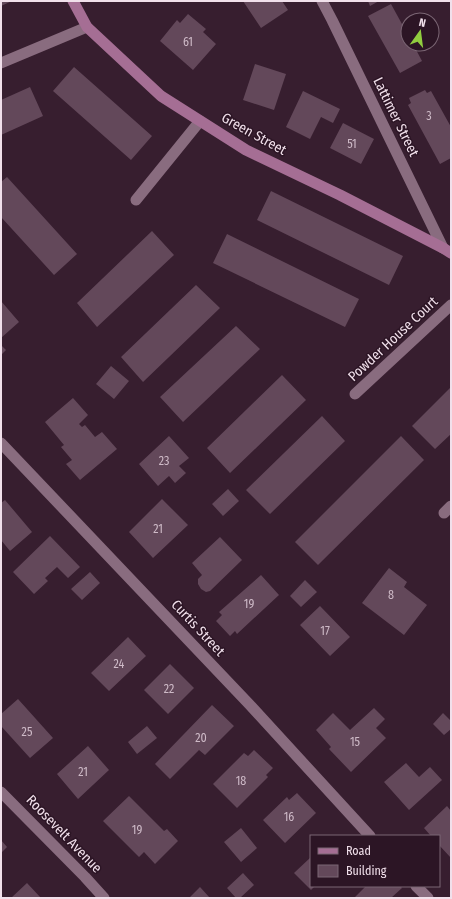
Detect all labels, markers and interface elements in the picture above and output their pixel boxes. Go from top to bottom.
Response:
north arrow [400,12,440,52]
text: N [418,16,427,30]
house number: 61 [183,35,193,49]
street label: Lattimer Street [370,75,423,160]
street label: Green Street [219,109,290,159]
house number: 3 [426,109,432,123]
house number: 51 [347,137,357,151]
street label: Powder House Court [345,293,442,385]
house number: 23 [159,454,169,468]
house number: 21 [153,522,163,536]
house number: 8 [388,588,394,602]
street label: Curtis Street [168,596,229,660]
house number: 19 [244,597,254,611]
house number: 17 [320,624,330,638]
house number: 24 [114,657,125,671]
house number: 22 [164,682,174,696]
house number: 25 [22,725,33,739]
house number: 20 [195,731,207,745]
house number: 15 [350,735,361,749]
house number: 21 [78,765,88,779]
house number: 18 [236,774,246,788]
street label: Roosevelt Avenue [23,792,105,877]
house number: 16 [284,810,294,824]
house number: 19 [132,823,142,837]
legend [310,835,440,887]
text: Road [346,844,371,858]
text: Building [346,864,387,878]

